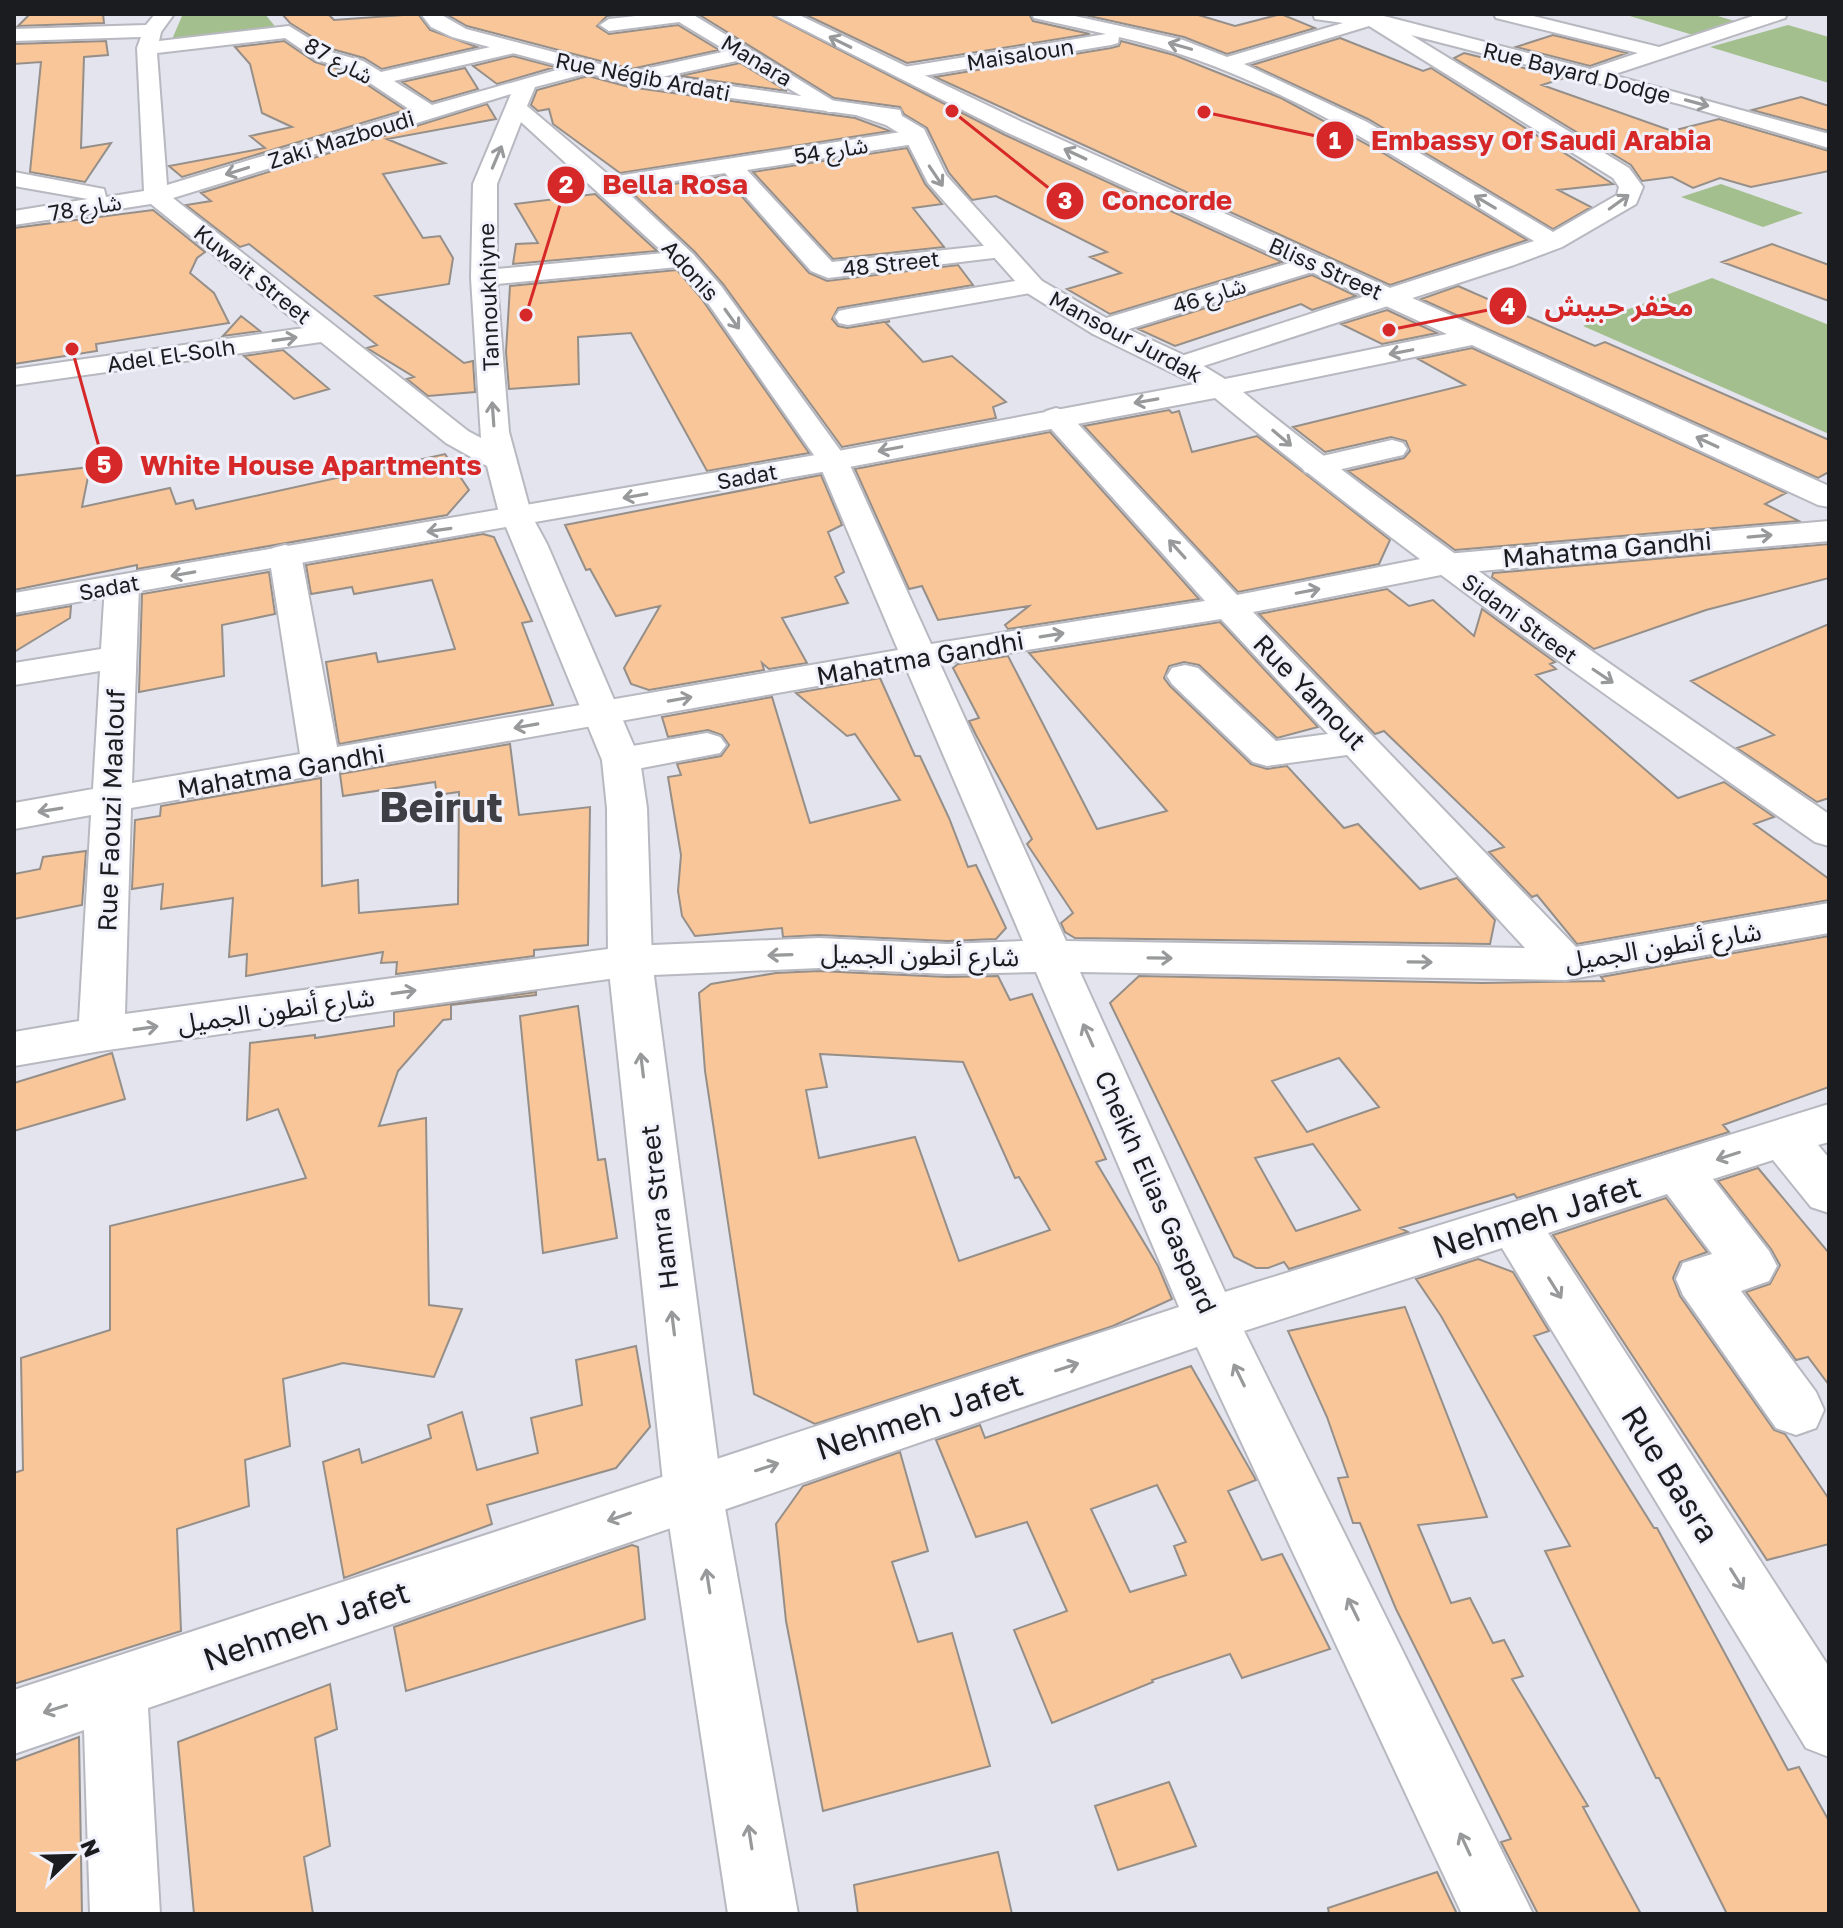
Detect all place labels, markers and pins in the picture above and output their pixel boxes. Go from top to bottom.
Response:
callout: Embassy Of Saudi Arabia [1315,114,1727,166]
callout: Bella Rosa [546,159,764,211]
callout: Concorde [1045,175,1248,227]
callout: مخفر حبيش [1488,280,1709,332]
callout: White House Apartments [84,439,498,491]

